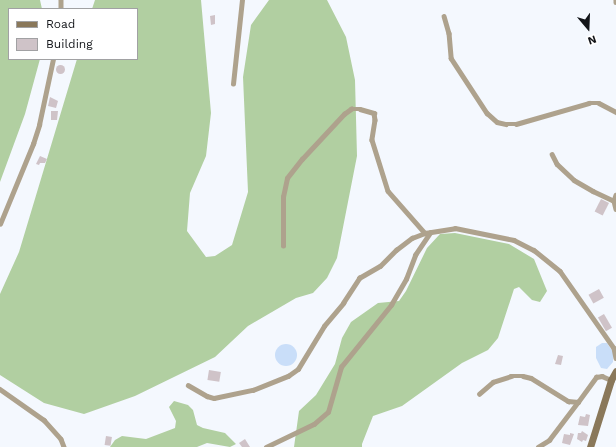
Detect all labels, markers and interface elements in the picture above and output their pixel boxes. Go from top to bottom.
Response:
legend [8,8,138,60]
north arrow [568,8,608,48]
text: Road [46,17,75,31]
text: N [586,32,598,47]
text: Building [46,37,93,51]

